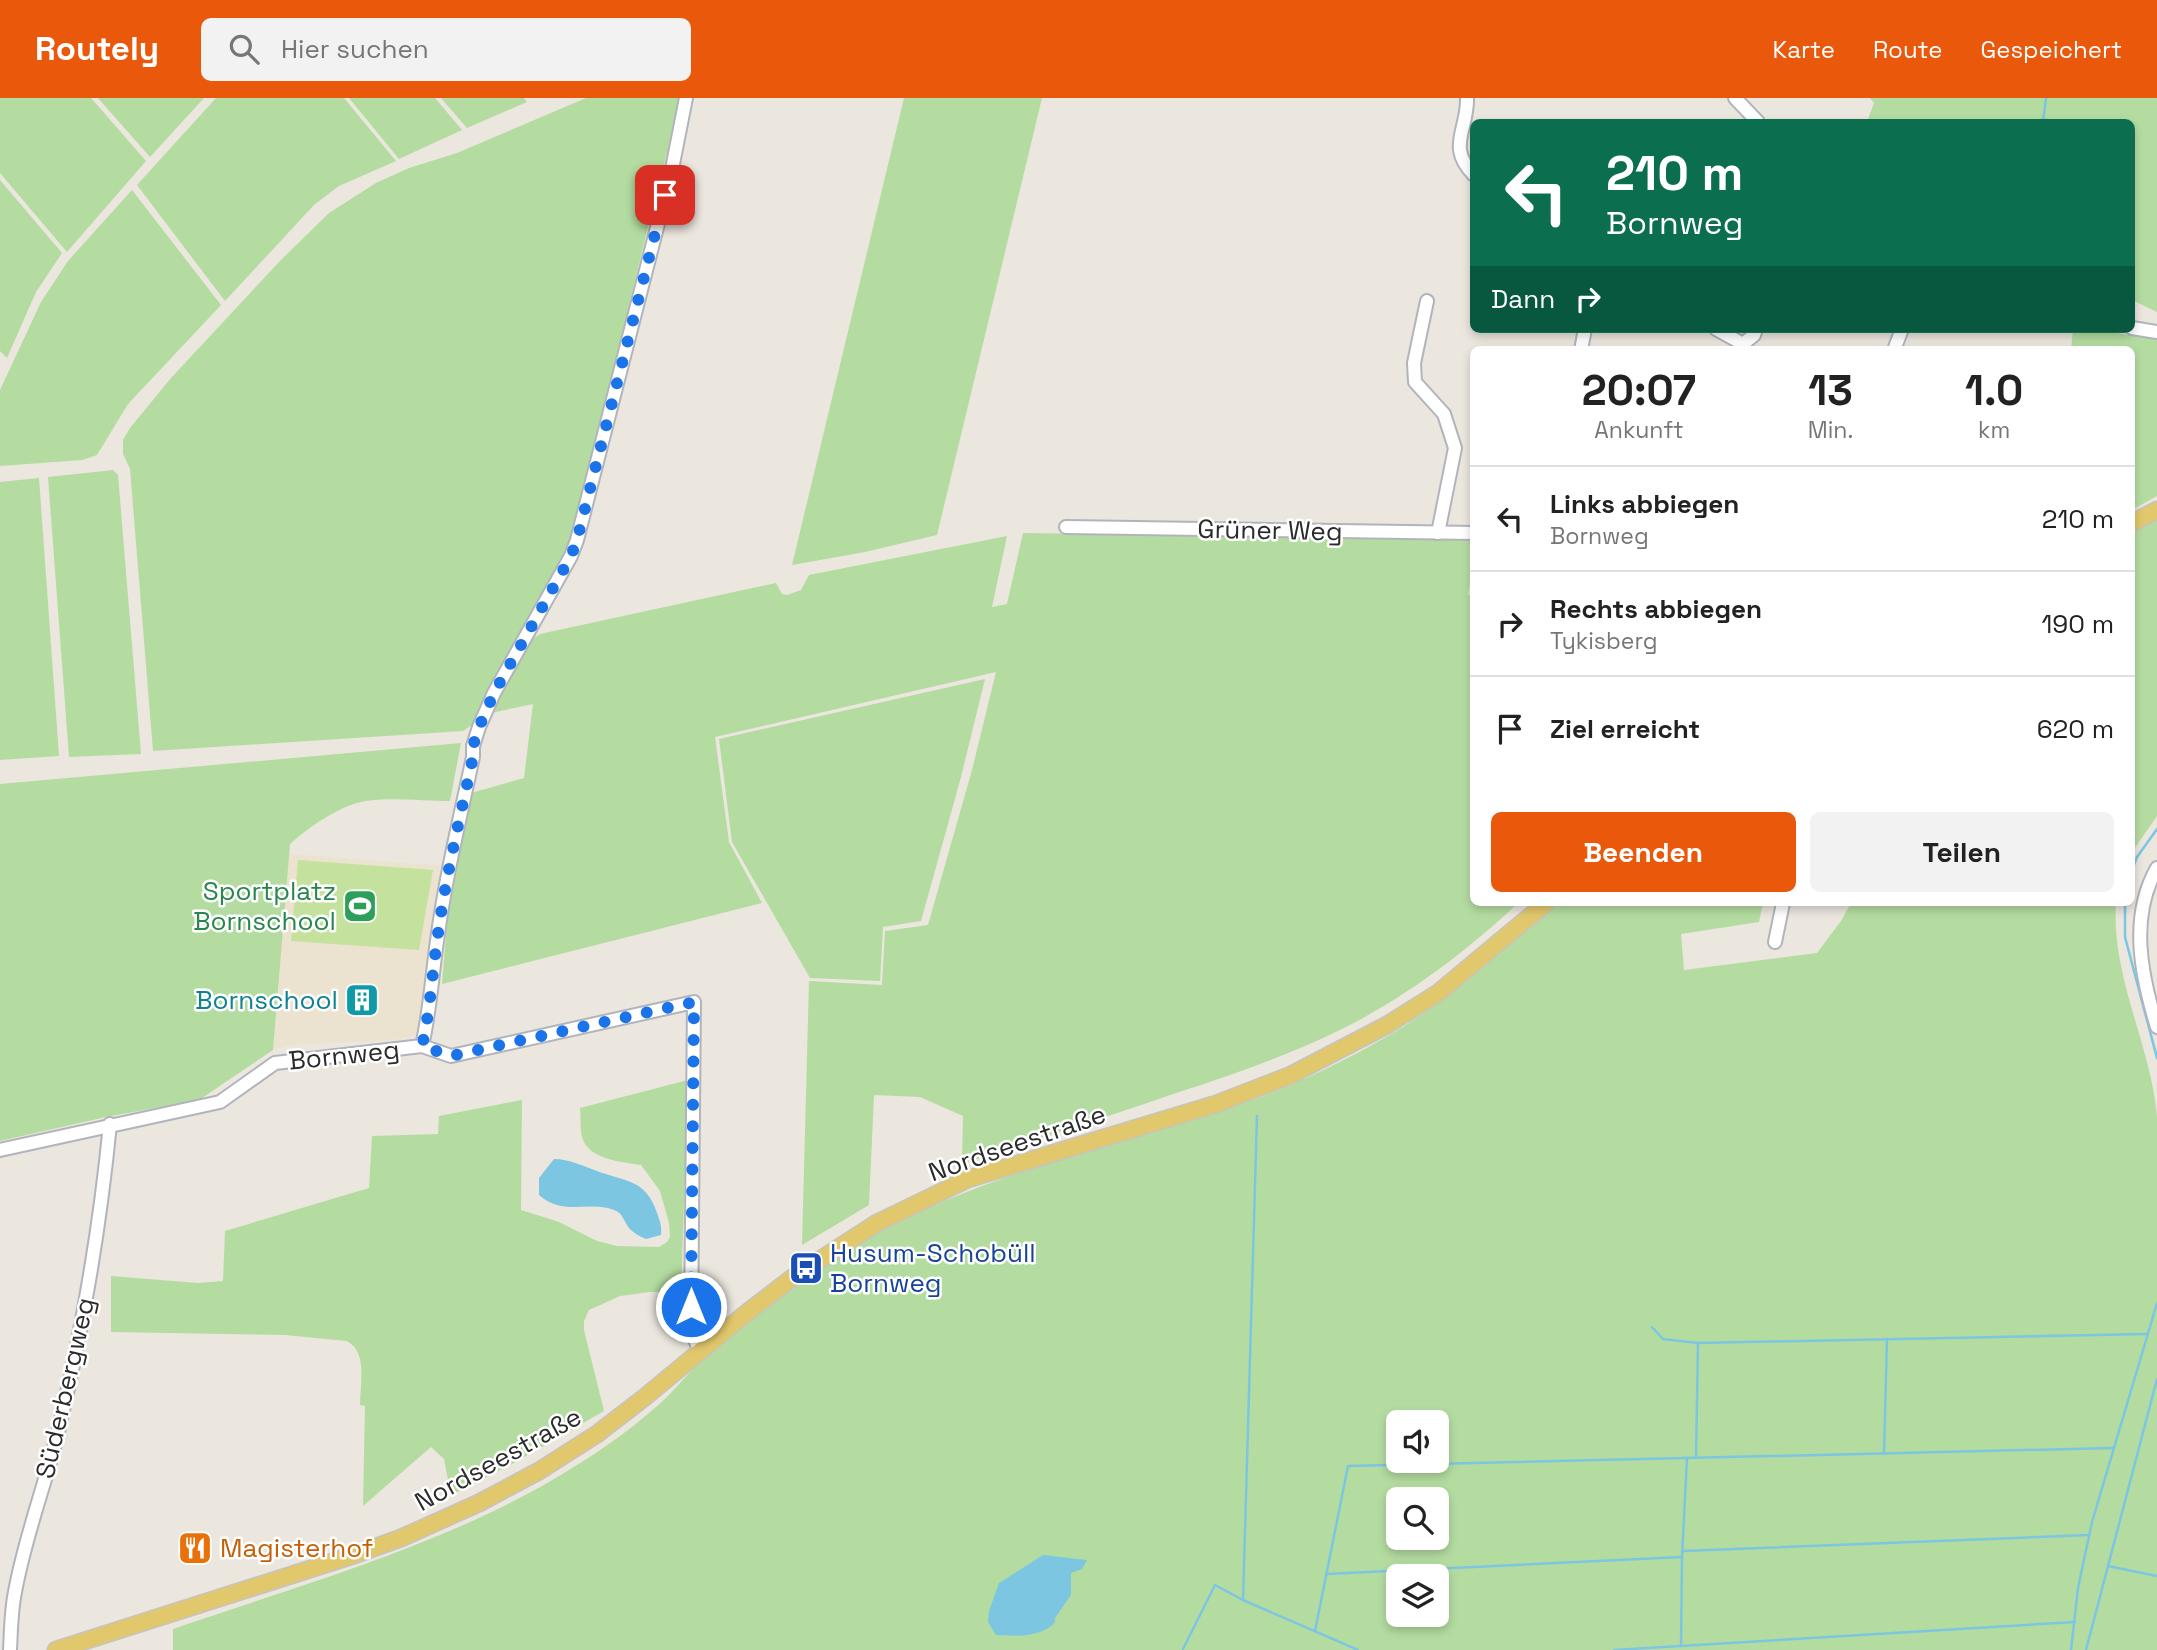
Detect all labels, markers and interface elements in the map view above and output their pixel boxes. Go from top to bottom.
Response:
search box [201,18,691,81]
text: Routely [35,28,159,70]
icon: search [225,30,263,68]
text: Hier suchen [281,32,429,66]
text: Karte [1773,34,1835,65]
text: Route [1873,34,1942,65]
text: Gespeichert [1980,34,2122,65]
text: 210 m [1606,142,1743,204]
icon: left [1491,147,1582,238]
pin [635,165,695,225]
icon: arrive [646,176,684,214]
text: Bornweg [1606,203,1743,243]
icon: right [1569,280,1607,318]
text: Dann [1491,282,1555,316]
text: 20:07 [1582,364,1696,417]
text: 13 [1808,364,1853,417]
text: 1.0 [1965,364,2023,417]
text: Ankunft [1594,415,1684,445]
text: Min. [1808,415,1853,445]
text: km [1978,415,2010,445]
text: Links abbiegen [1550,487,1739,521]
icon: left [1491,500,1529,538]
text: 210 m [2042,502,2114,536]
street label: Grüner Weg [1197,512,1343,548]
text: Bornweg [1550,521,1649,551]
text: Rechts abbiegen [1550,592,1762,626]
icon: right [1491,605,1529,643]
text: 190 m [2042,607,2114,641]
text: Tykisberg [1550,626,1657,656]
icon: arrive [1491,710,1529,748]
text: Ziel erreicht [1550,712,1700,746]
text: 620 m [2037,712,2114,746]
button: Beenden [1491,812,1796,892]
button: Teilen [1810,812,2114,892]
place label: Sportplatz Bornschool [193,874,336,938]
sports icon: Sportplatz Bornschool [341,887,379,925]
building icon: Bornschool [343,981,381,1019]
place label: Bornschool [195,983,338,1017]
street label: Bornweg [287,1032,401,1078]
street label: Nordseestraße [924,1097,1110,1189]
place label: Husum-Schobüll Bornweg [830,1236,1036,1300]
bus stop icon: Husum-Schobüll Bornweg [787,1249,825,1287]
position arrow [654,1270,728,1344]
street label: Süderbergweg [28,1294,102,1482]
street label: Nordseestraße [409,1399,587,1519]
map controls [1386,1410,1449,1627]
button: sound [1386,1410,1449,1473]
button: search [1386,1487,1449,1550]
restaurant icon: Magisterhof [176,1529,214,1567]
place label: Magisterhof [220,1531,373,1565]
button: layers [1386,1564,1449,1627]

